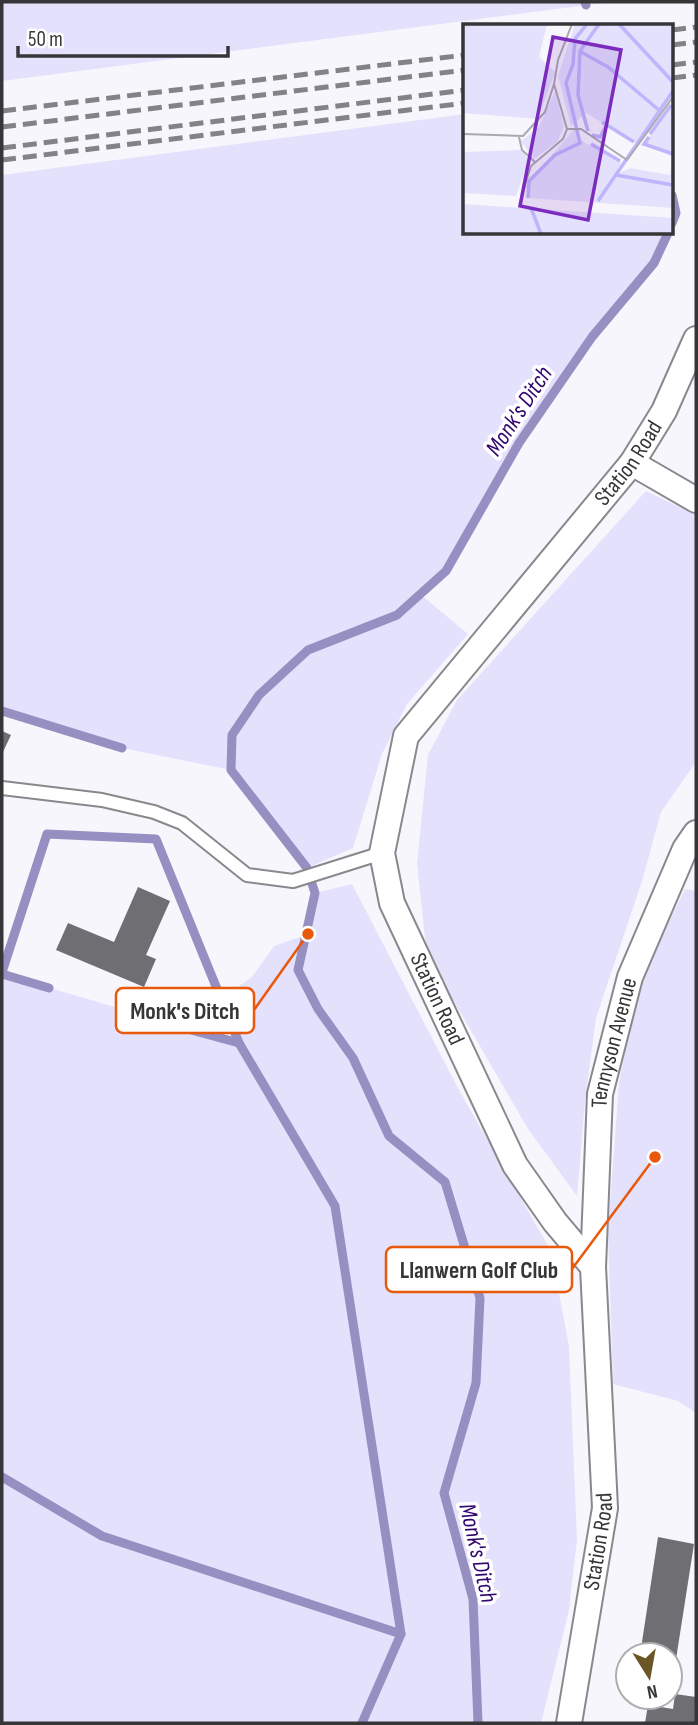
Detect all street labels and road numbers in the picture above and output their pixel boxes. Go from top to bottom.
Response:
street label: Station Road [589,416,669,511]
street label: Station Road [404,949,470,1049]
street label: Tennyson Avenue [585,975,643,1108]
street label: Station Road [577,1492,619,1592]

